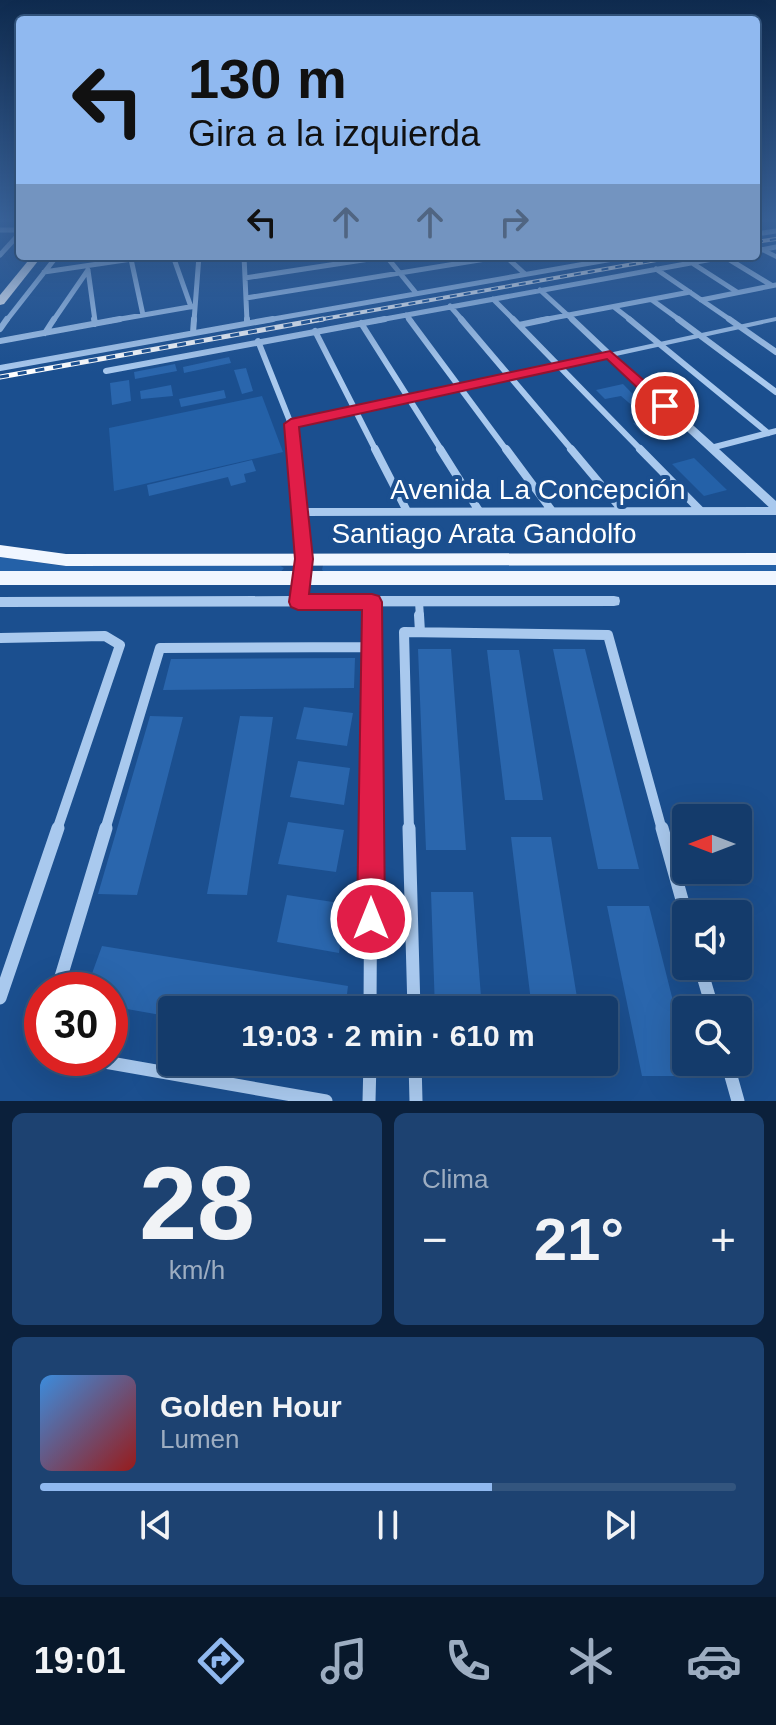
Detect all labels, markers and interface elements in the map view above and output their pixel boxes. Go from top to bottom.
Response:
text: 130 m [188,47,347,110]
icon: left [56,48,160,152]
text: Gira a la izquierda [188,113,480,154]
icon: left [240,200,284,244]
icon: ahead [324,200,368,244]
icon: ahead [408,200,452,244]
icon: right [492,200,536,244]
pin [631,372,699,440]
icon: arrive [643,384,687,428]
street label: Avenida La Concepción [390,474,686,505]
street label: Santiago Arata Gandolfo [331,518,637,549]
north arrow [672,804,752,884]
map controls [672,804,752,1076]
position arrow [329,877,413,961]
button: sound [672,900,752,980]
speed limit sign: 30 [24,972,128,1076]
button: search [672,996,752,1076]
text: 19:03 · 2 min · 610 m [241,1019,535,1052]
text: 28 [139,1145,255,1261]
text: Clima [422,1164,488,1194]
text: 21° [534,1206,624,1273]
text: − [422,1215,448,1264]
text: + [710,1215,736,1264]
text: km/h [169,1255,225,1285]
text: Golden Hour [160,1390,342,1423]
text: Lumen [160,1424,240,1454]
icon: previous [134,1503,178,1547]
icon: pause [366,1503,410,1547]
icon: next [598,1503,642,1547]
icon: directions [193,1633,249,1689]
icon: music [316,1633,372,1689]
icon: phone [440,1633,496,1689]
icon: climate [563,1633,619,1689]
icon: car [686,1633,742,1689]
text: 19:01 [34,1640,126,1681]

